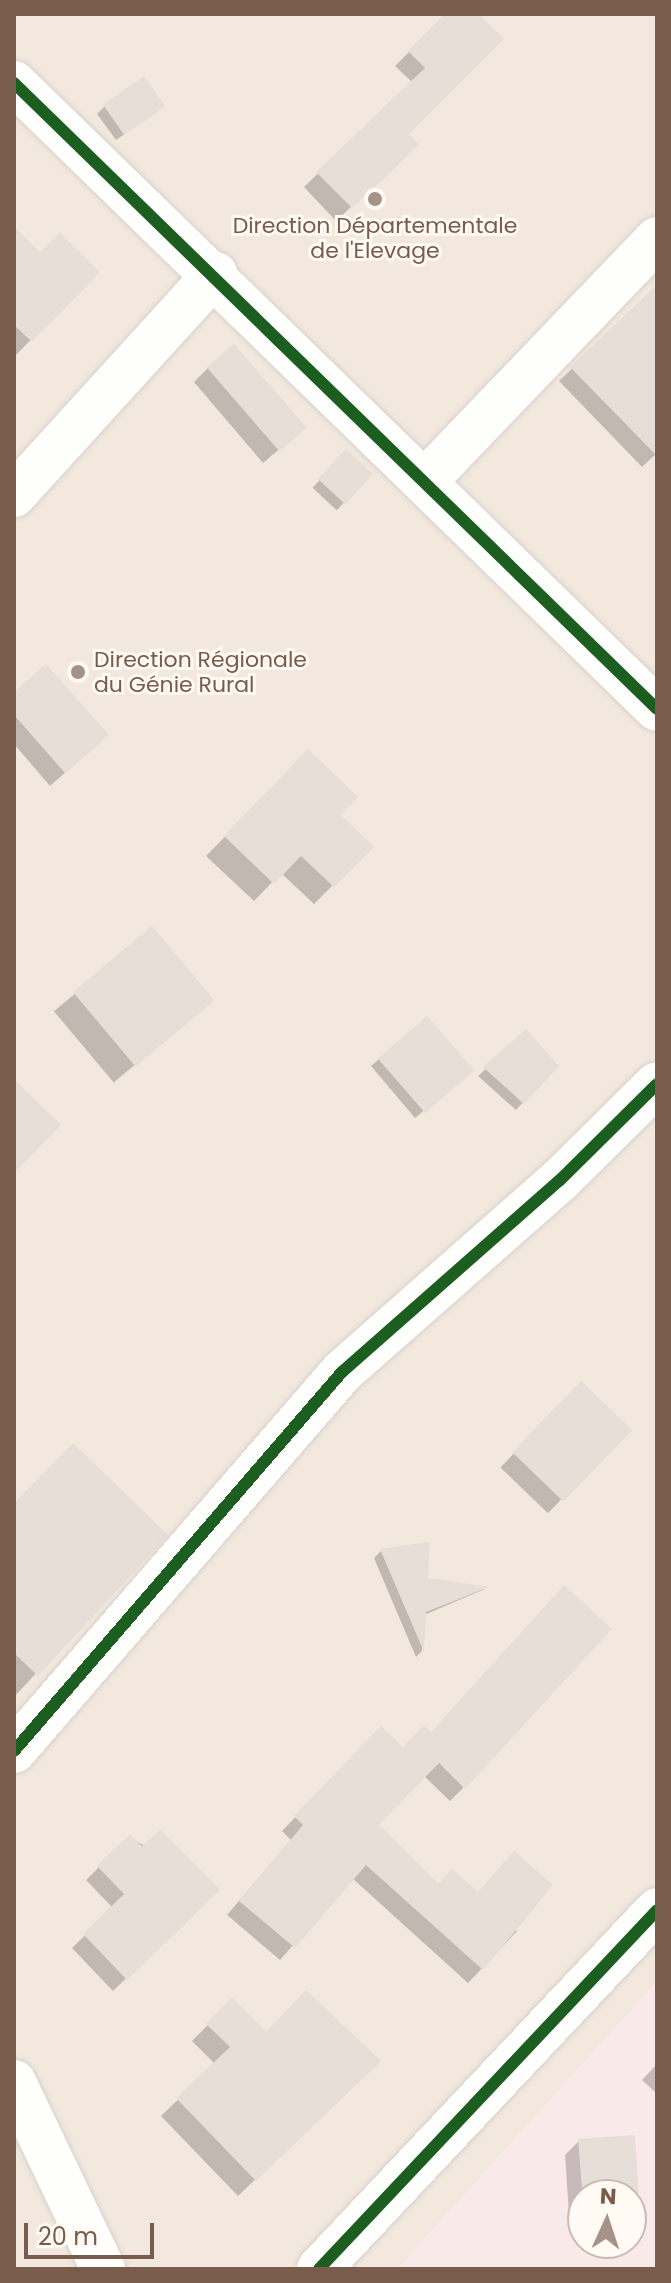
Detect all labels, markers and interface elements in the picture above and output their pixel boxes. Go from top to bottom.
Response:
marker: Direction Départementale de l'Elevage [366,190,384,208]
place label: Direction Départementale de l'Elevage [233,212,517,264]
place label: Direction Régionale du Génie Rural [94,646,307,698]
marker: Direction Régionale du Génie Rural [69,663,87,681]
north arrow [567,2179,647,2259]
text: N [599,2181,617,2212]
scale bar [28,2207,158,2257]
text: 20 m [38,2220,98,2253]

